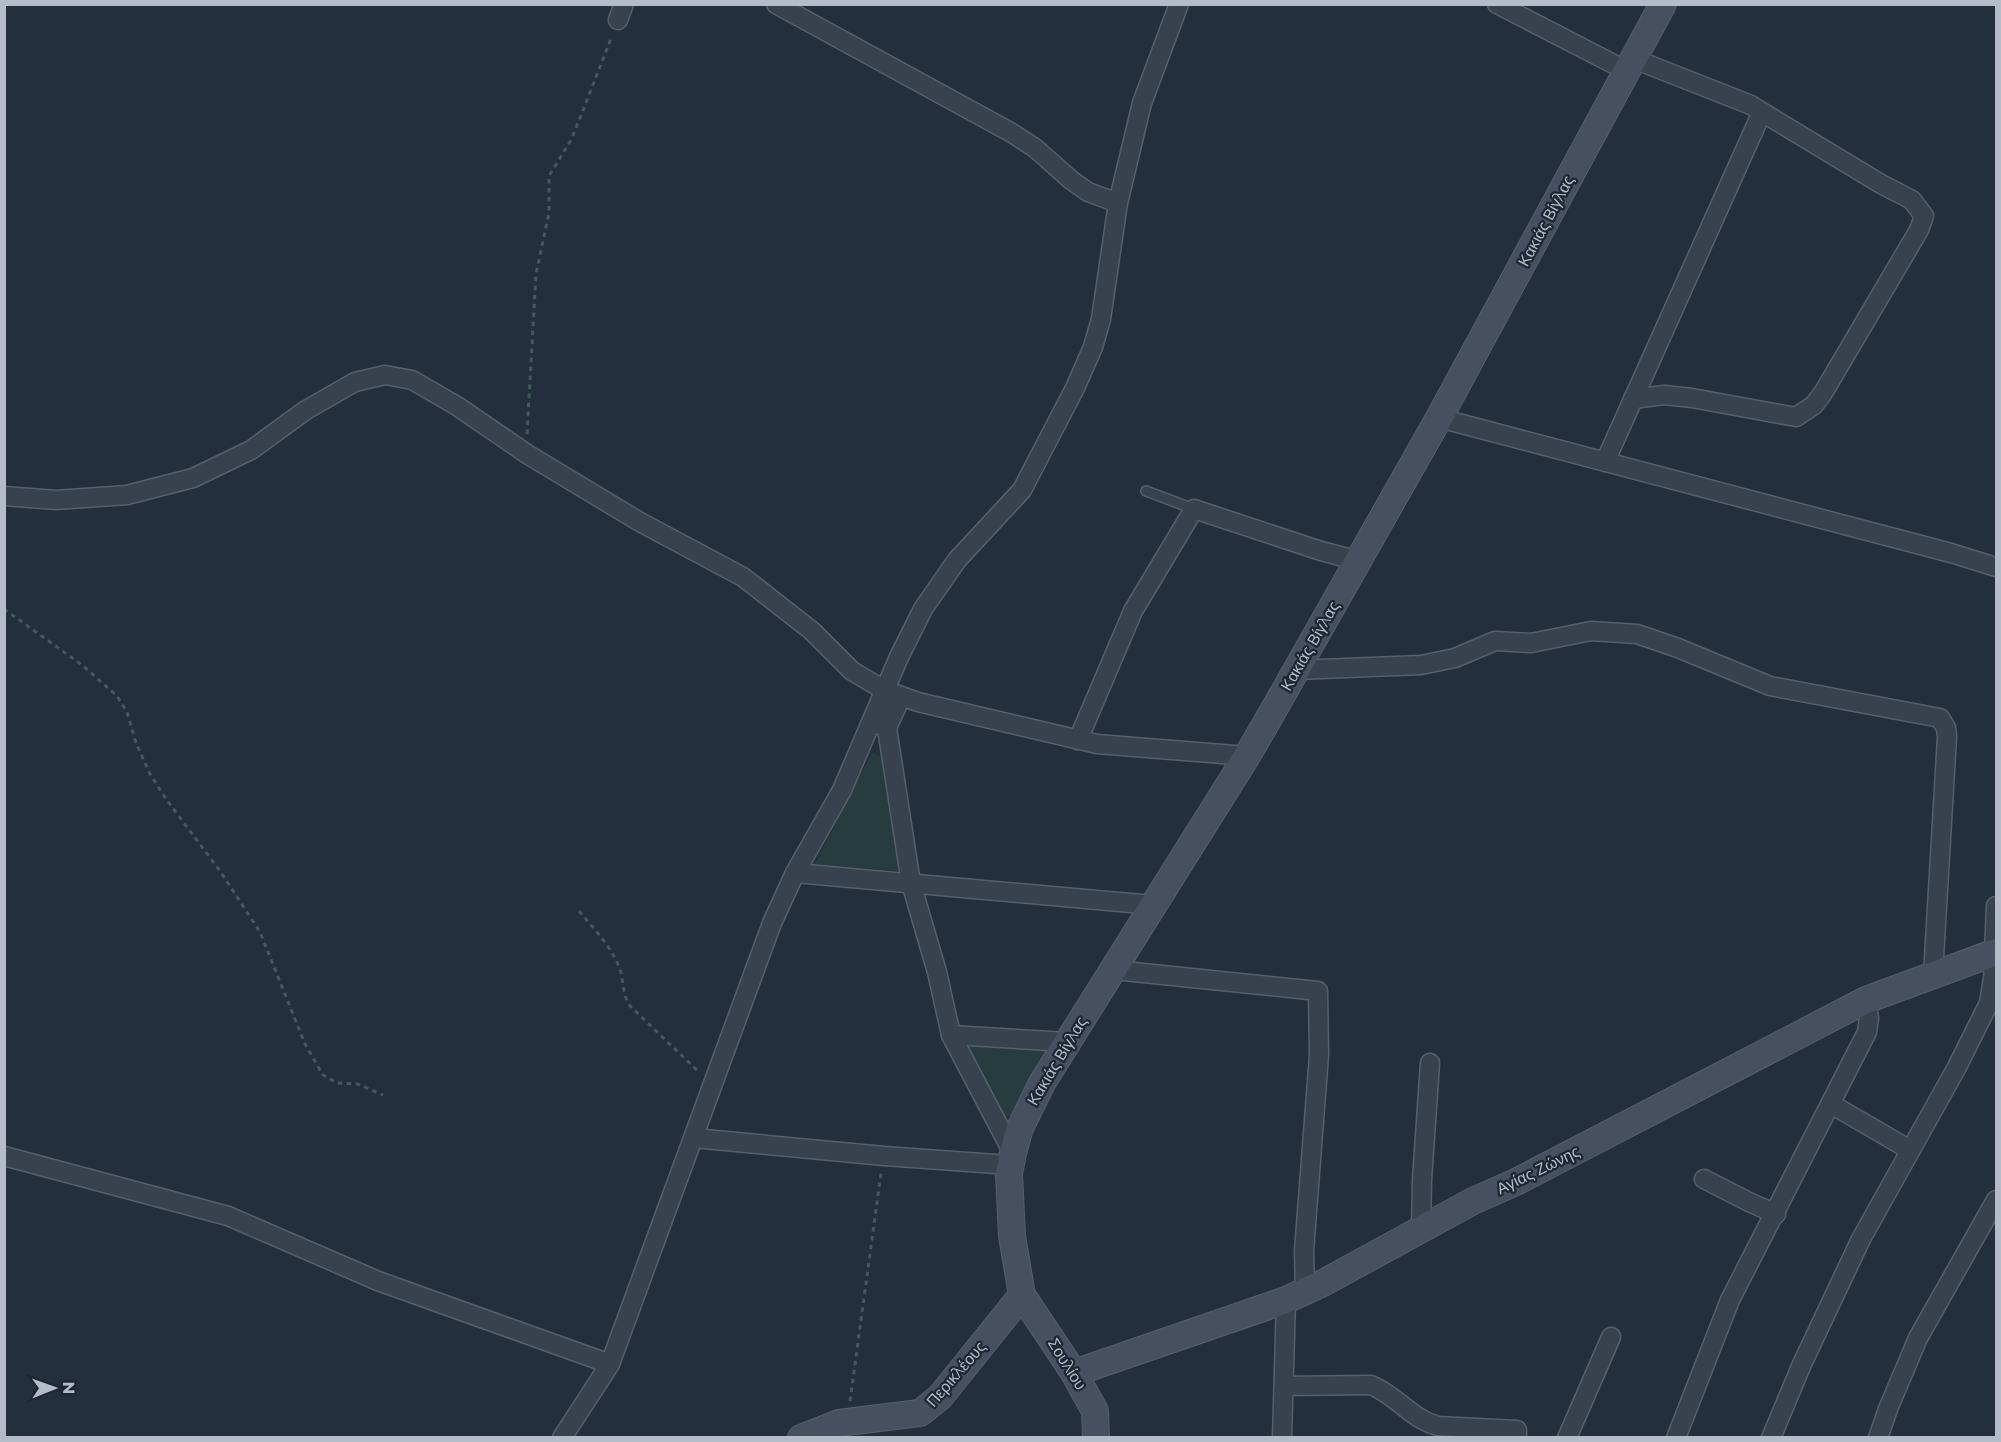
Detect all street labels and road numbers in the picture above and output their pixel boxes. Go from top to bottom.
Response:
street label: Κακιάς Βίγλας [1514,172,1578,270]
street label: Κακιάς Βίγλας [1277,598,1343,694]
street label: Κακιάς Βίγλας [1023,1013,1091,1109]
street label: Αγίας Ζώνης [1493,1142,1583,1198]
street label: Σουλίου [1044,1335,1090,1393]
street label: Περικλέους [922,1337,990,1411]

